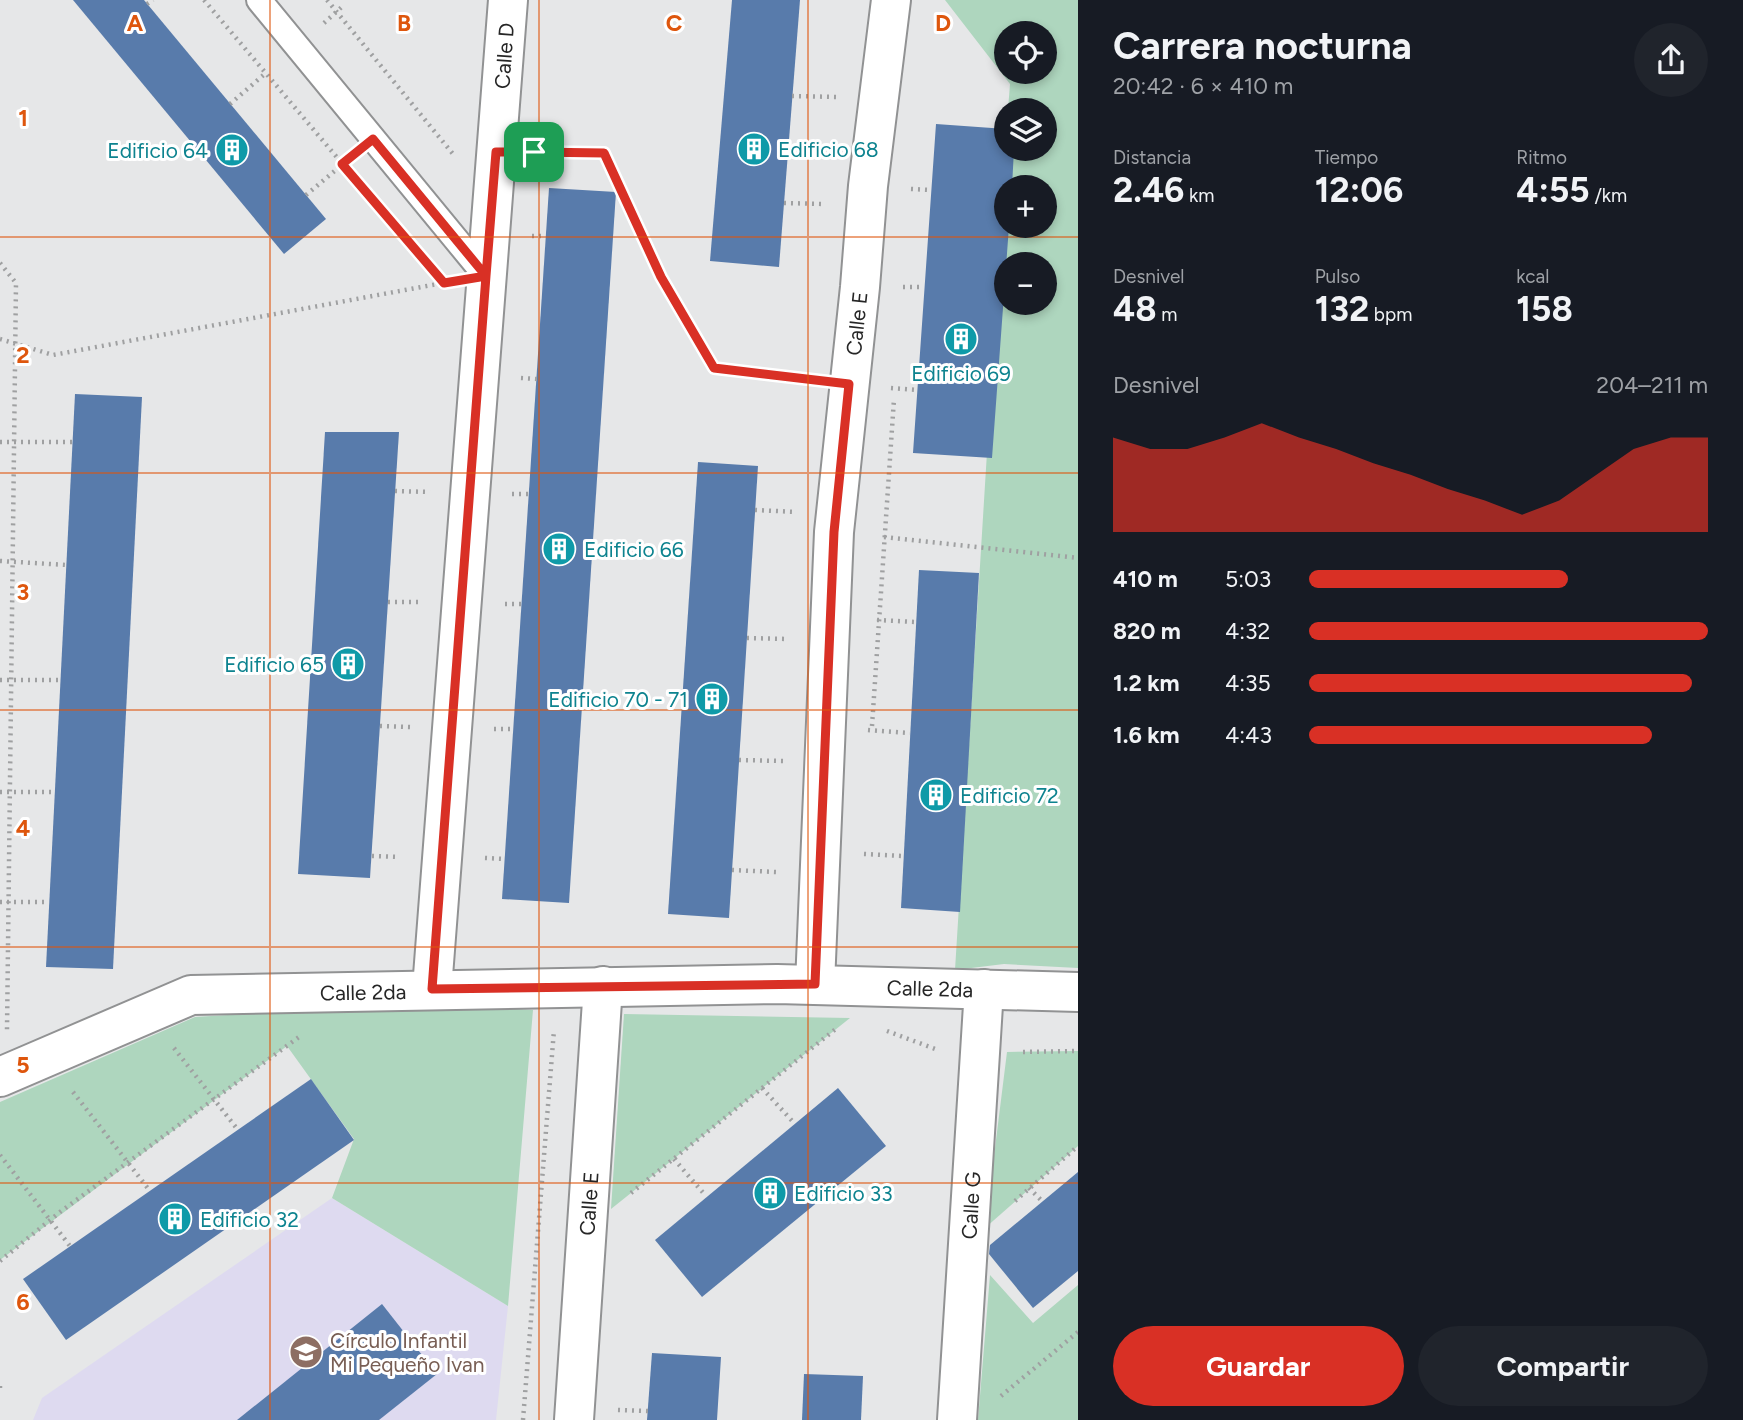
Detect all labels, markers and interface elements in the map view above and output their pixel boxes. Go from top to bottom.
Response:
text: A [127,9,144,37]
text: B [397,9,411,37]
text: C [666,9,683,37]
text: D [935,9,951,37]
map controls [994,21,1057,315]
button: locate [994,21,1057,84]
street label: Calle D [489,22,519,90]
text: Carrera nocturna [1113,23,1412,69]
button: share [1634,23,1708,97]
text: 20:42 · 6 × 410 m [1113,72,1293,100]
button: layers [994,98,1057,161]
text: 1 [18,104,28,132]
pin [504,122,564,182]
building icon: Edificio 68 [735,130,773,168]
building icon: Edificio 64 [213,131,251,169]
icon: arrive [515,133,553,171]
place label: Edificio 68 [778,137,879,162]
place label: Edificio 64 [107,138,208,163]
text: Distancia [1113,146,1191,169]
text: Tiempo [1315,146,1378,169]
text: Ritmo [1516,146,1567,169]
text: 2.46 [1113,169,1184,211]
text: 12:06 [1315,169,1403,211]
text: 4:55 [1516,169,1590,211]
button: + [994,175,1057,238]
text: km [1184,184,1214,207]
text: /km [1590,184,1627,207]
button: − [994,252,1057,315]
text: Desnivel [1113,265,1185,288]
text: Pulso [1315,265,1360,288]
text: kcal [1516,265,1550,288]
text: 48 [1113,288,1157,330]
text: 132 [1315,288,1369,330]
text: 158 [1516,288,1573,330]
street label: Calle E [840,290,872,357]
text: m [1157,303,1177,326]
text: bpm [1369,303,1412,326]
building icon: Edificio 69 [942,320,980,358]
text: 2 [16,341,30,369]
place label: Edificio 69 [911,361,1011,386]
text: Desnivel [1113,371,1200,399]
text: 204–211 m [1596,371,1708,399]
building icon: Edificio 66 [540,530,578,568]
place label: Edificio 66 [584,537,684,562]
text: 410 m [1113,565,1178,593]
text: 5:03 [1225,565,1271,593]
text: 3 [17,578,29,606]
text: 820 m [1113,617,1181,645]
text: 4:32 [1225,617,1270,645]
building icon: Edificio 65 [329,645,367,683]
place label: Edificio 65 [224,652,324,677]
text: 1.2 km [1113,669,1180,697]
text: 4:35 [1225,669,1271,697]
building icon: Edificio 70 - 71 [693,680,731,718]
place label: Edificio 70 - 71 [548,687,688,712]
text: 1.6 km [1113,721,1180,749]
text: 4:43 [1225,721,1272,749]
building icon: Edificio 72 [917,776,955,814]
place label: Edificio 72 [960,783,1059,808]
text: 4 [16,814,30,842]
street label: Calle 2da [886,974,974,1002]
street label: Calle 2da [320,978,407,1005]
text: 5 [16,1051,30,1079]
street label: Calle E [574,1171,603,1236]
street label: Calle G [956,1171,985,1240]
building icon: Edificio 33 [751,1174,789,1212]
place label: Edificio 33 [794,1181,893,1206]
building icon: Edificio 32 [156,1200,194,1238]
place label: Edificio 32 [200,1207,299,1232]
text: 6 [16,1288,30,1316]
button: Guardar [1113,1326,1404,1406]
button: Compartir [1418,1326,1708,1406]
place label: Círculo Infantil Mi Pequeño Ivan [330,1328,484,1377]
school or university icon: Círculo Infantil Mi Pequeño Ivan [287,1333,325,1371]

